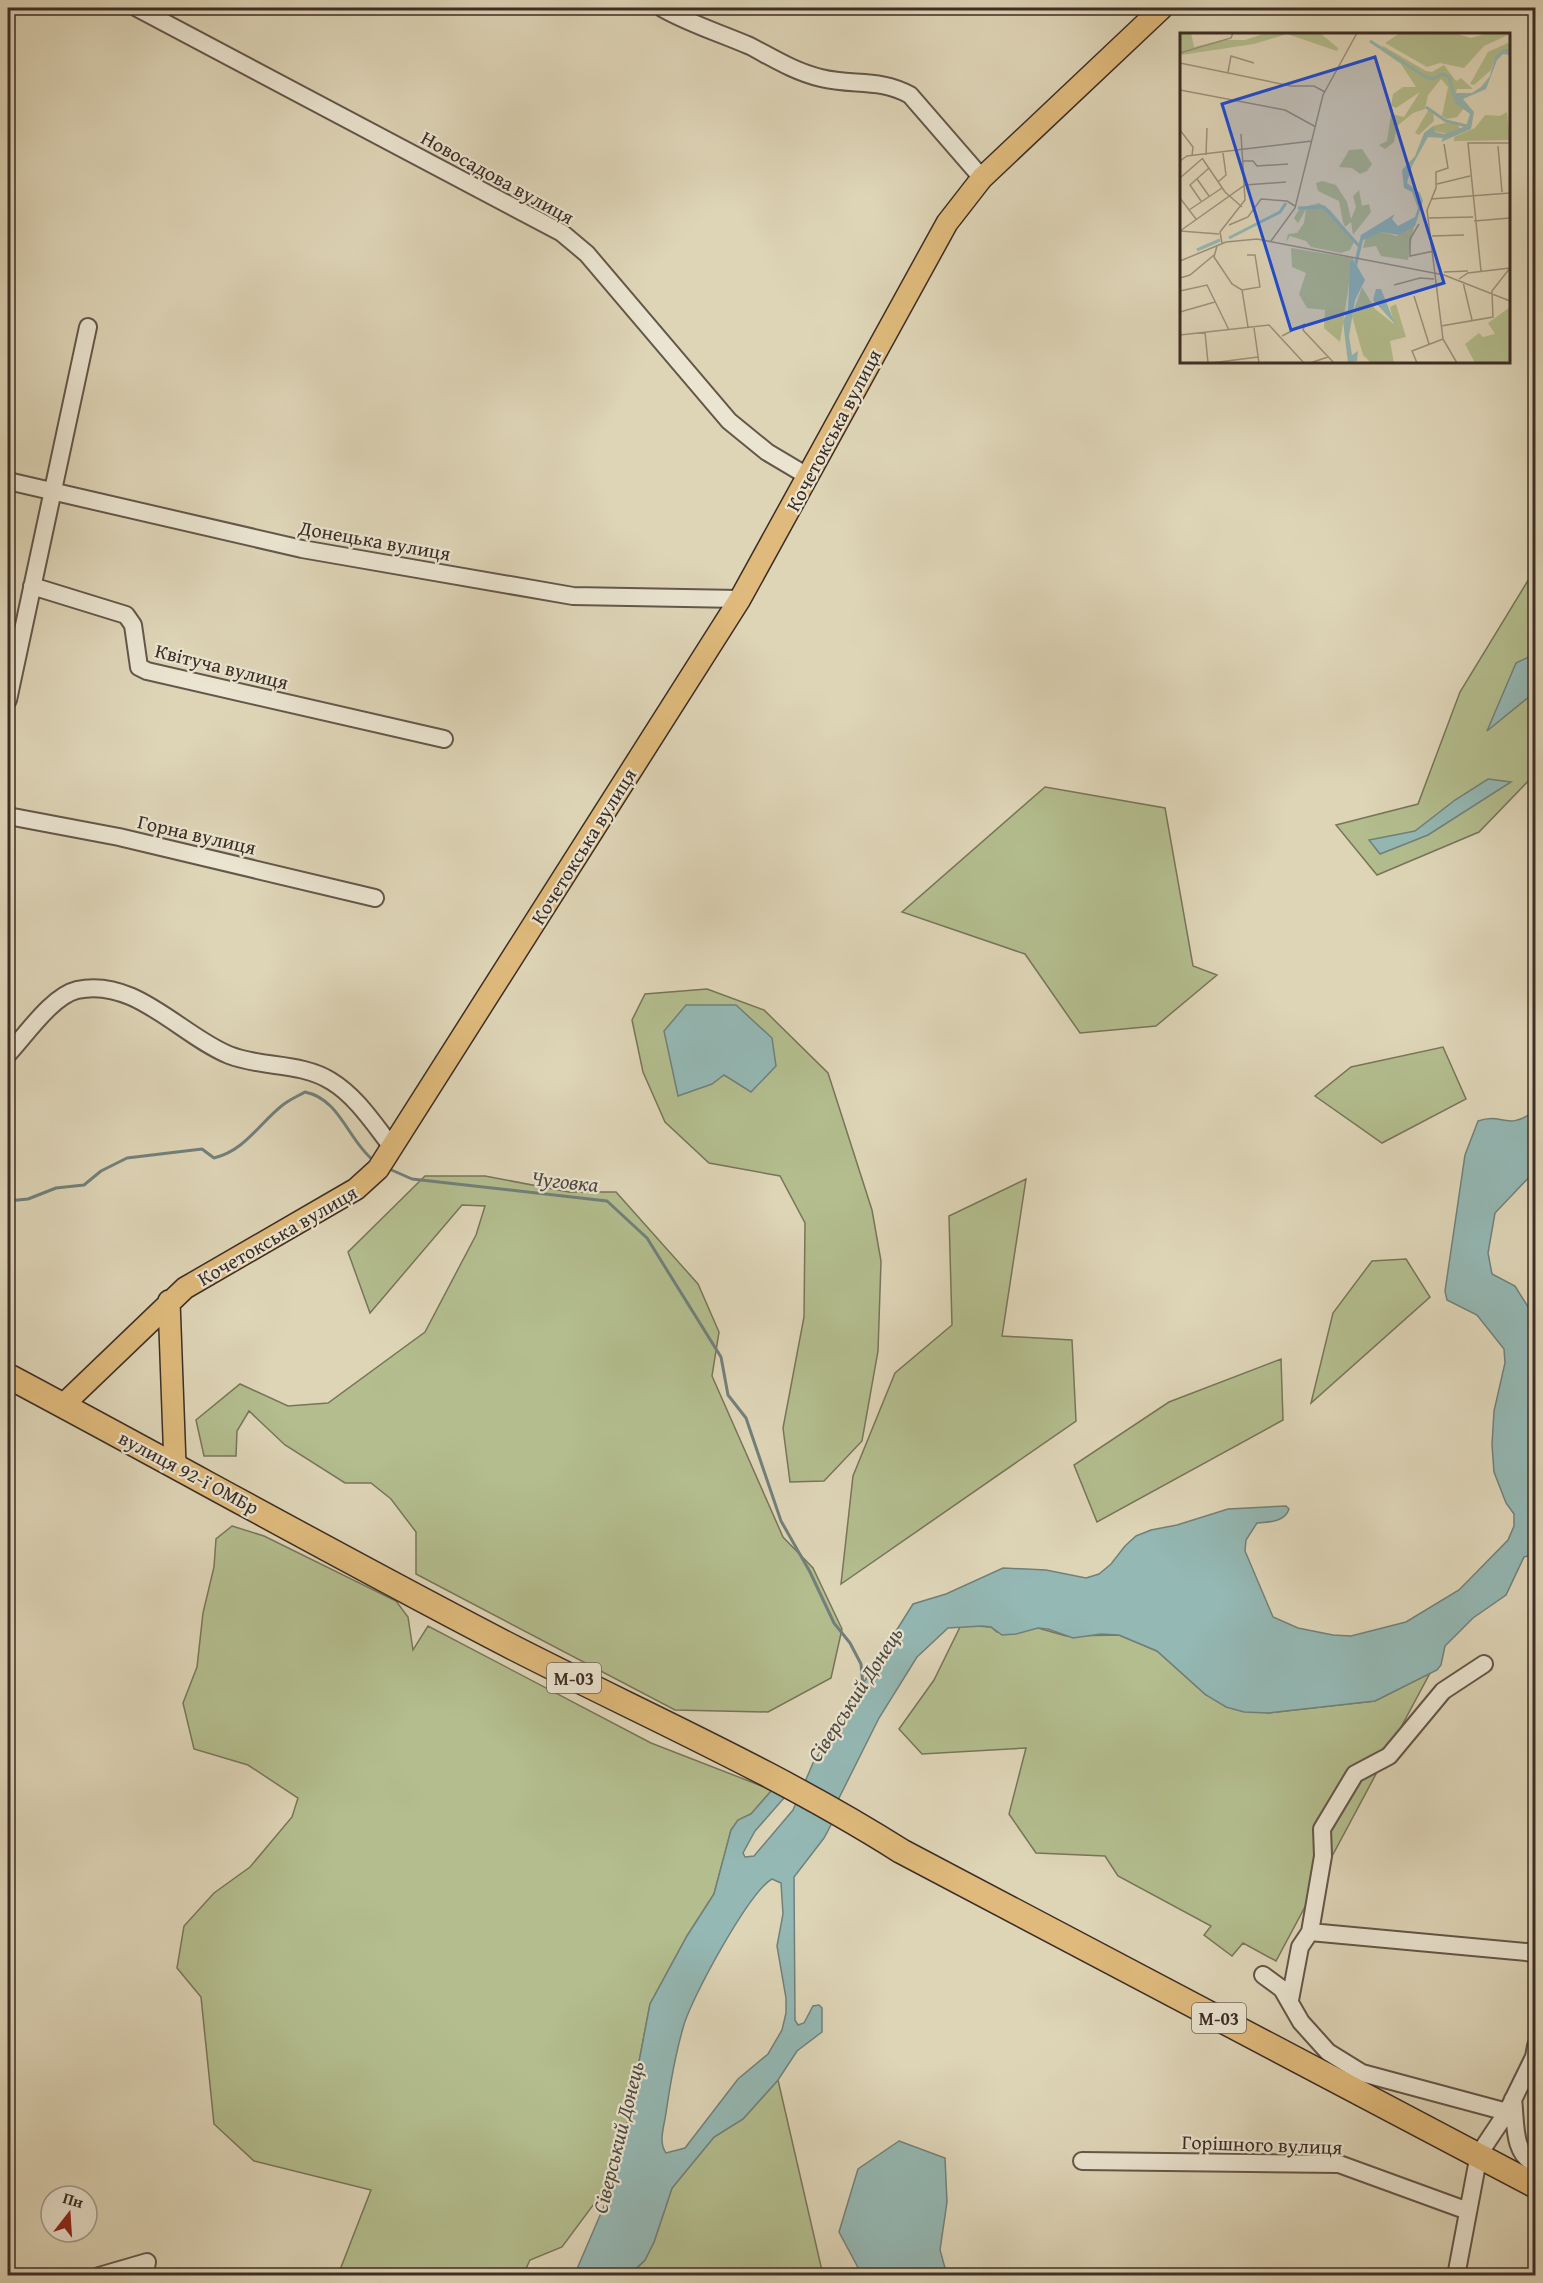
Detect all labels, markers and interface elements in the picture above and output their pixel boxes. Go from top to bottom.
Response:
inset map [1180,33,1510,363]
street label: Новосадова вулиця [416,123,580,231]
street label: Кочетокська вулиця [778,344,888,516]
street label: Донецька вулиця [296,512,453,568]
street label: Квітуча вулиця [152,635,292,697]
street label: Кочетокська вулиця [523,762,643,930]
street label: Горна вулиця [135,806,259,862]
water label: Чуговка [530,1162,600,1200]
street label: Кочетокська вулиця [192,1177,362,1293]
street label: вулиця 92-ї ОМБр [114,1423,265,1521]
water label: Сіверський Донець [800,1620,910,1768]
road number: М-03 [547,1663,601,1693]
road number: М-03 [1192,2003,1246,2033]
water label: Сіверський Донець [584,2058,652,2216]
street label: Горішного вулиця [1181,2127,1343,2161]
north arrow [39,2184,99,2244]
text: Пн [60,2185,87,2214]

